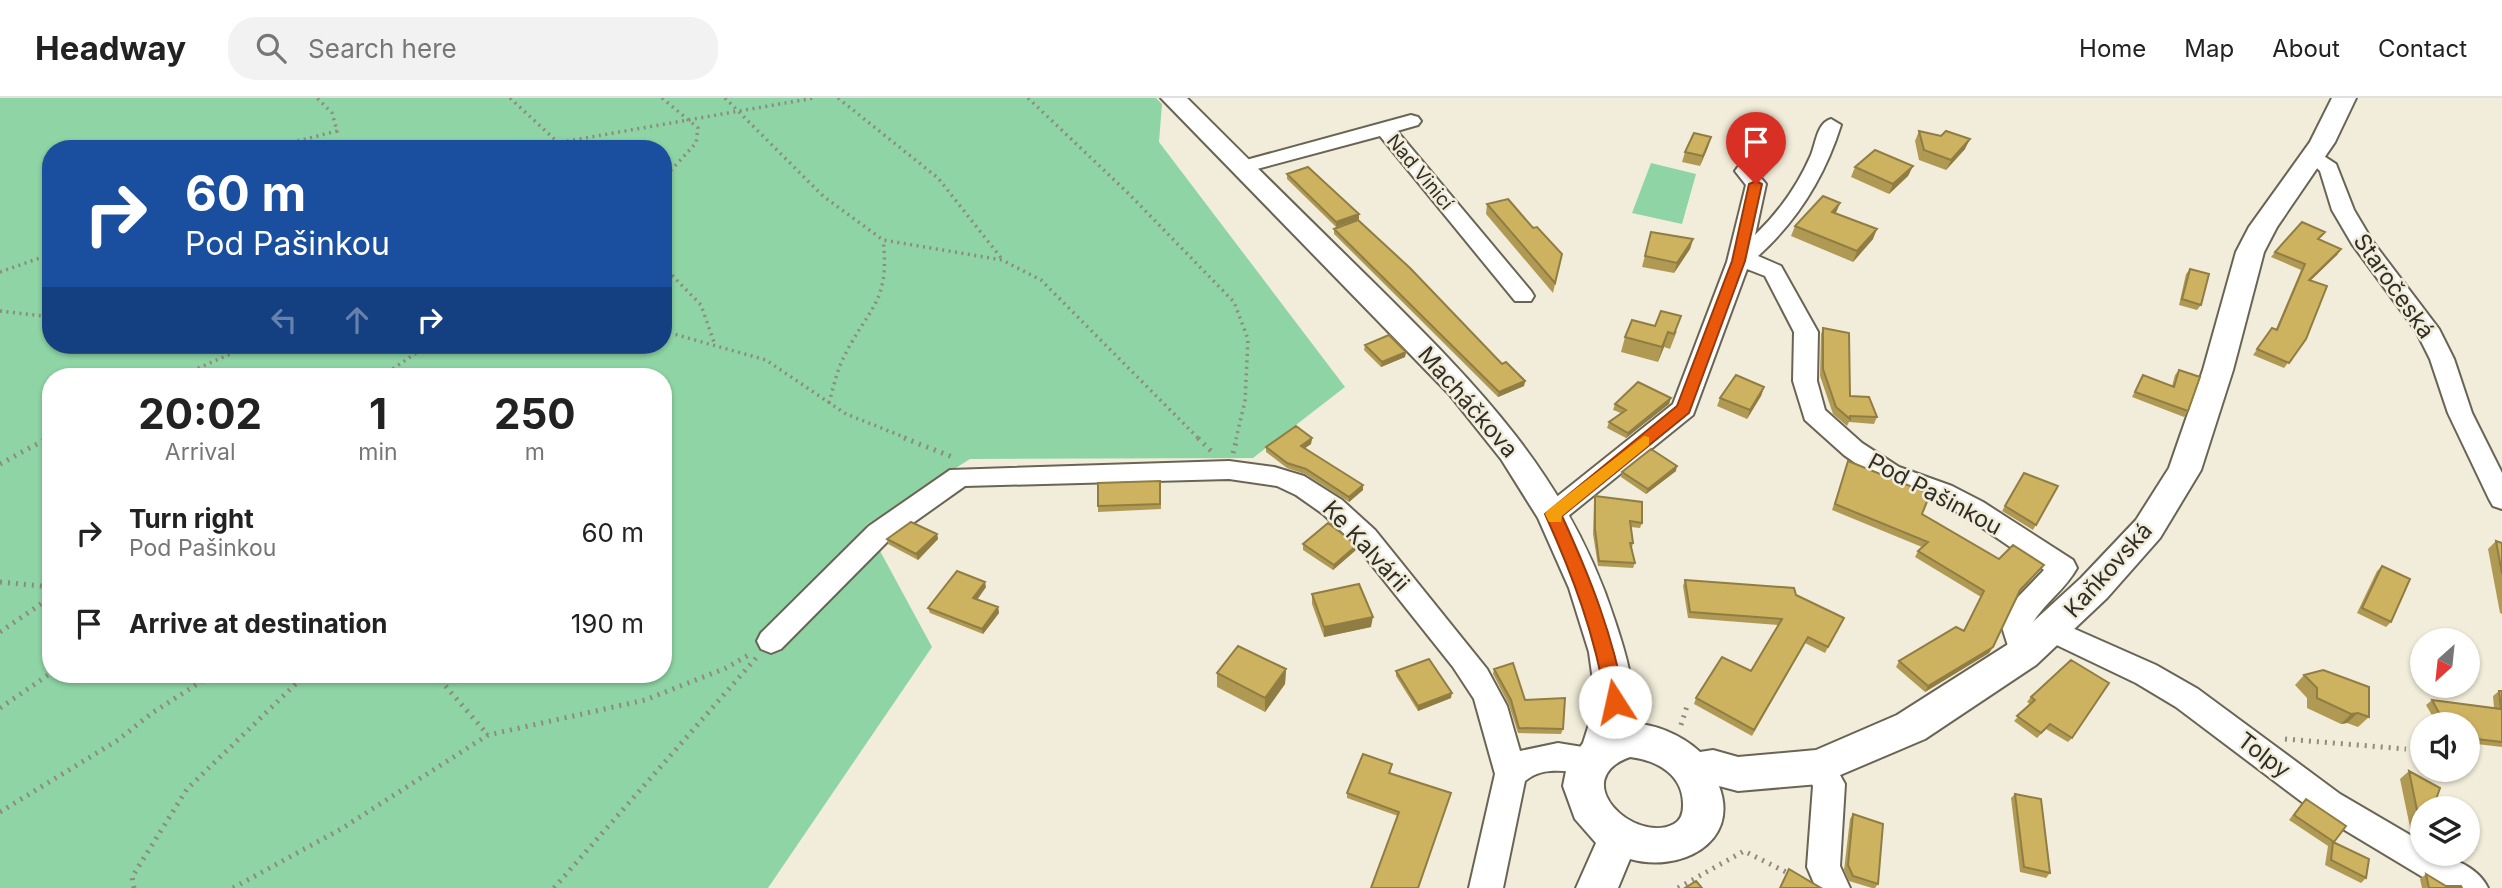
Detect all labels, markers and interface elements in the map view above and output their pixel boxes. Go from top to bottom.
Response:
search box [228,17,718,80]
text: Headway [35,28,186,68]
icon: search [252,29,290,67]
text: Search here [308,33,457,64]
text: Home [2079,34,2146,63]
text: Map [2184,34,2234,63]
text: About [2272,34,2340,63]
text: Contact [2378,34,2467,63]
pin [1726,112,1786,184]
icon: arrive [1737,123,1775,161]
street label: Nad Vinicí [1382,130,1458,215]
text: 60 m [185,164,306,223]
icon: right [70,168,161,259]
text: Pod Pašinkou [185,224,390,263]
street label: Staročeská [2348,228,2440,344]
icon: left [265,301,303,339]
icon: ahead [338,301,376,339]
icon: right [411,301,449,339]
street label: Macháčkova [1412,341,1524,463]
text: 20:02 [138,388,262,439]
text: 1 [369,388,387,439]
text: 250 [494,388,576,439]
text: Arrival [165,438,236,466]
text: min [358,438,398,466]
text: m [525,438,545,466]
street label: Pod Pašinkou [1863,447,2007,541]
street label: Ke Kalvárii [1317,495,1415,597]
text: Turn right [129,503,254,534]
icon: right [70,514,108,552]
text: 60 m [581,517,644,548]
street label: Kaňkovská [2058,517,2158,623]
text: Pod Pašinkou [129,534,276,562]
icon: arrive [70,605,108,643]
text: Arrive at destination [129,608,388,639]
text: 190 m [571,608,644,639]
north arrow [2410,628,2480,698]
map controls [2410,628,2480,866]
position arrow [1578,665,1652,739]
button: sound [2410,712,2480,782]
street label: Tolpy [2232,726,2296,784]
button: layers [2410,796,2480,866]

